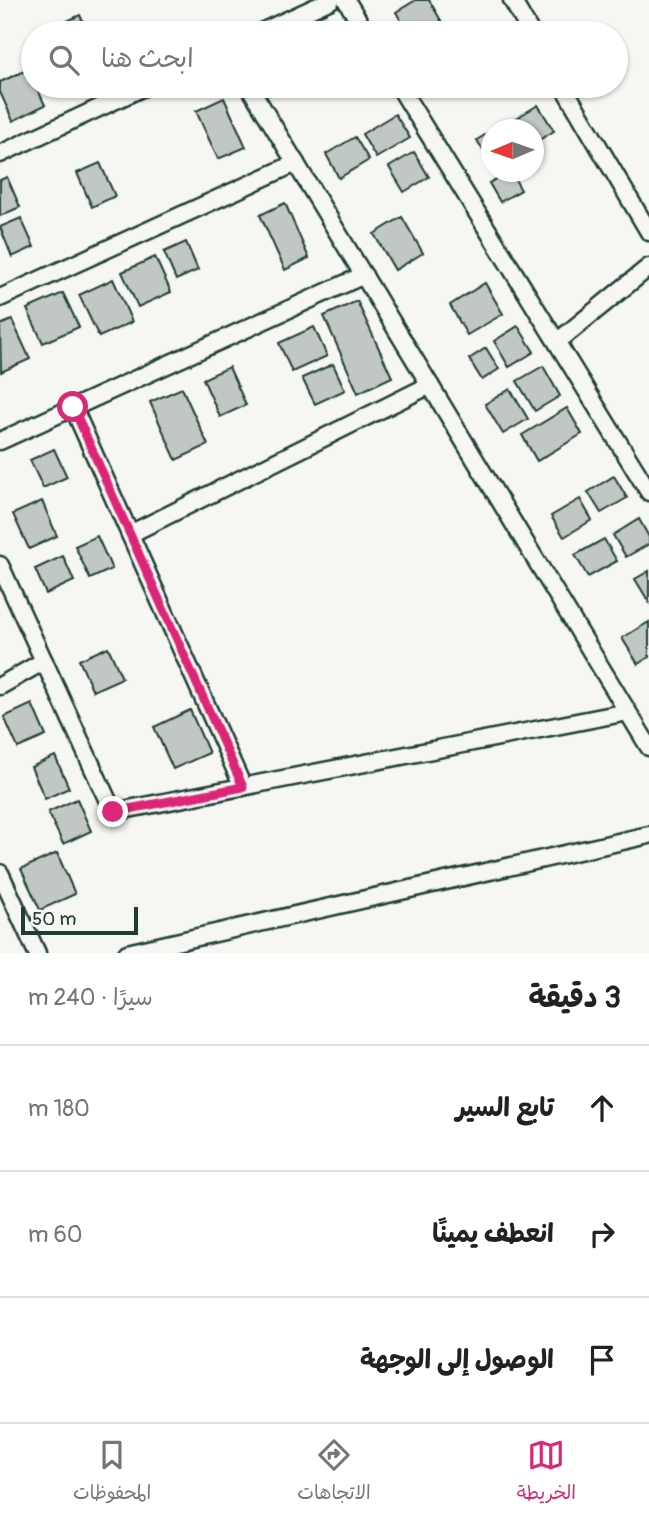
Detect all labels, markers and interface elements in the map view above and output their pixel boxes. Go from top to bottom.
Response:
search box [21,21,628,98]
icon: search [45,41,83,79]
text: ابحث هنا [101,43,194,75]
north arrow [481,119,544,182]
route start [57,391,88,422]
route end [97,796,128,827]
scale bar [21,904,138,936]
text: 50 m [32,907,76,931]
text: 3 دقيقة [529,979,621,1016]
text: سيرًا · 240 m [28,983,153,1012]
icon: ahead [583,1089,621,1127]
text: تابع السير [456,1092,554,1124]
text: 180 m [28,1094,90,1123]
icon: right [583,1215,621,1253]
text: انعطف يمينًا [432,1218,554,1250]
text: 60 m [28,1220,83,1249]
icon: arrive [583,1341,621,1379]
text: الوصول إلى الوجهة [360,1344,554,1376]
tab: المحفوظات [73,1436,151,1509]
tab: الاتجاهات [297,1436,371,1509]
tab: الخريطة [517,1436,576,1509]

